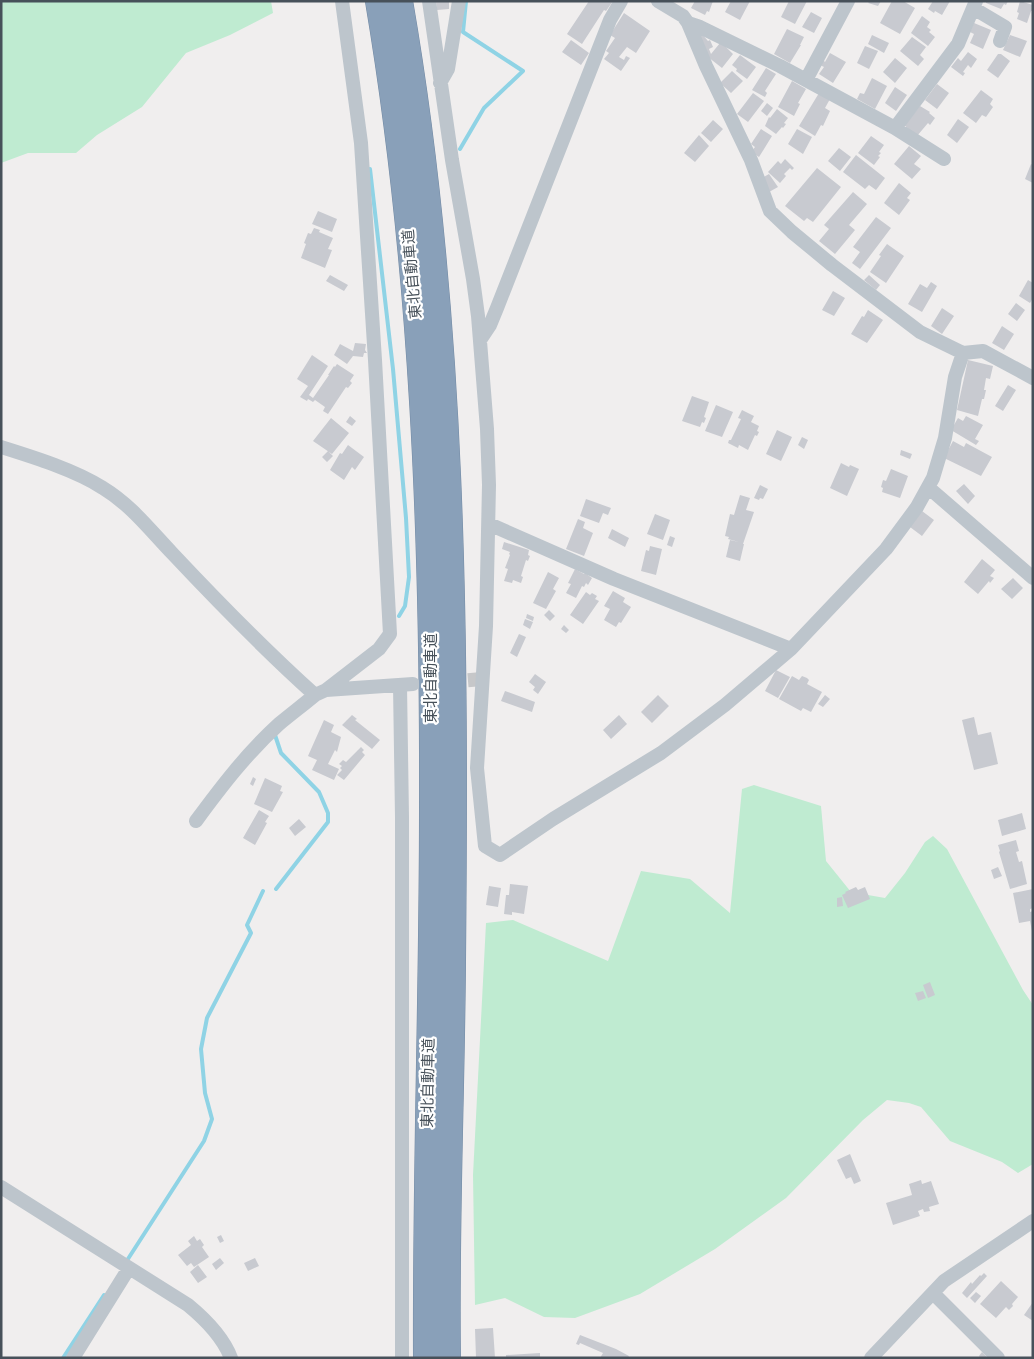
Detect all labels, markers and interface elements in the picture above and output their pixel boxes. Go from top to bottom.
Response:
street label: 東北自動車道 [399,228,424,320]
street label: 東北自動車道 [422,633,439,723]
street label: 東北自動車道 [418,1038,437,1128]

